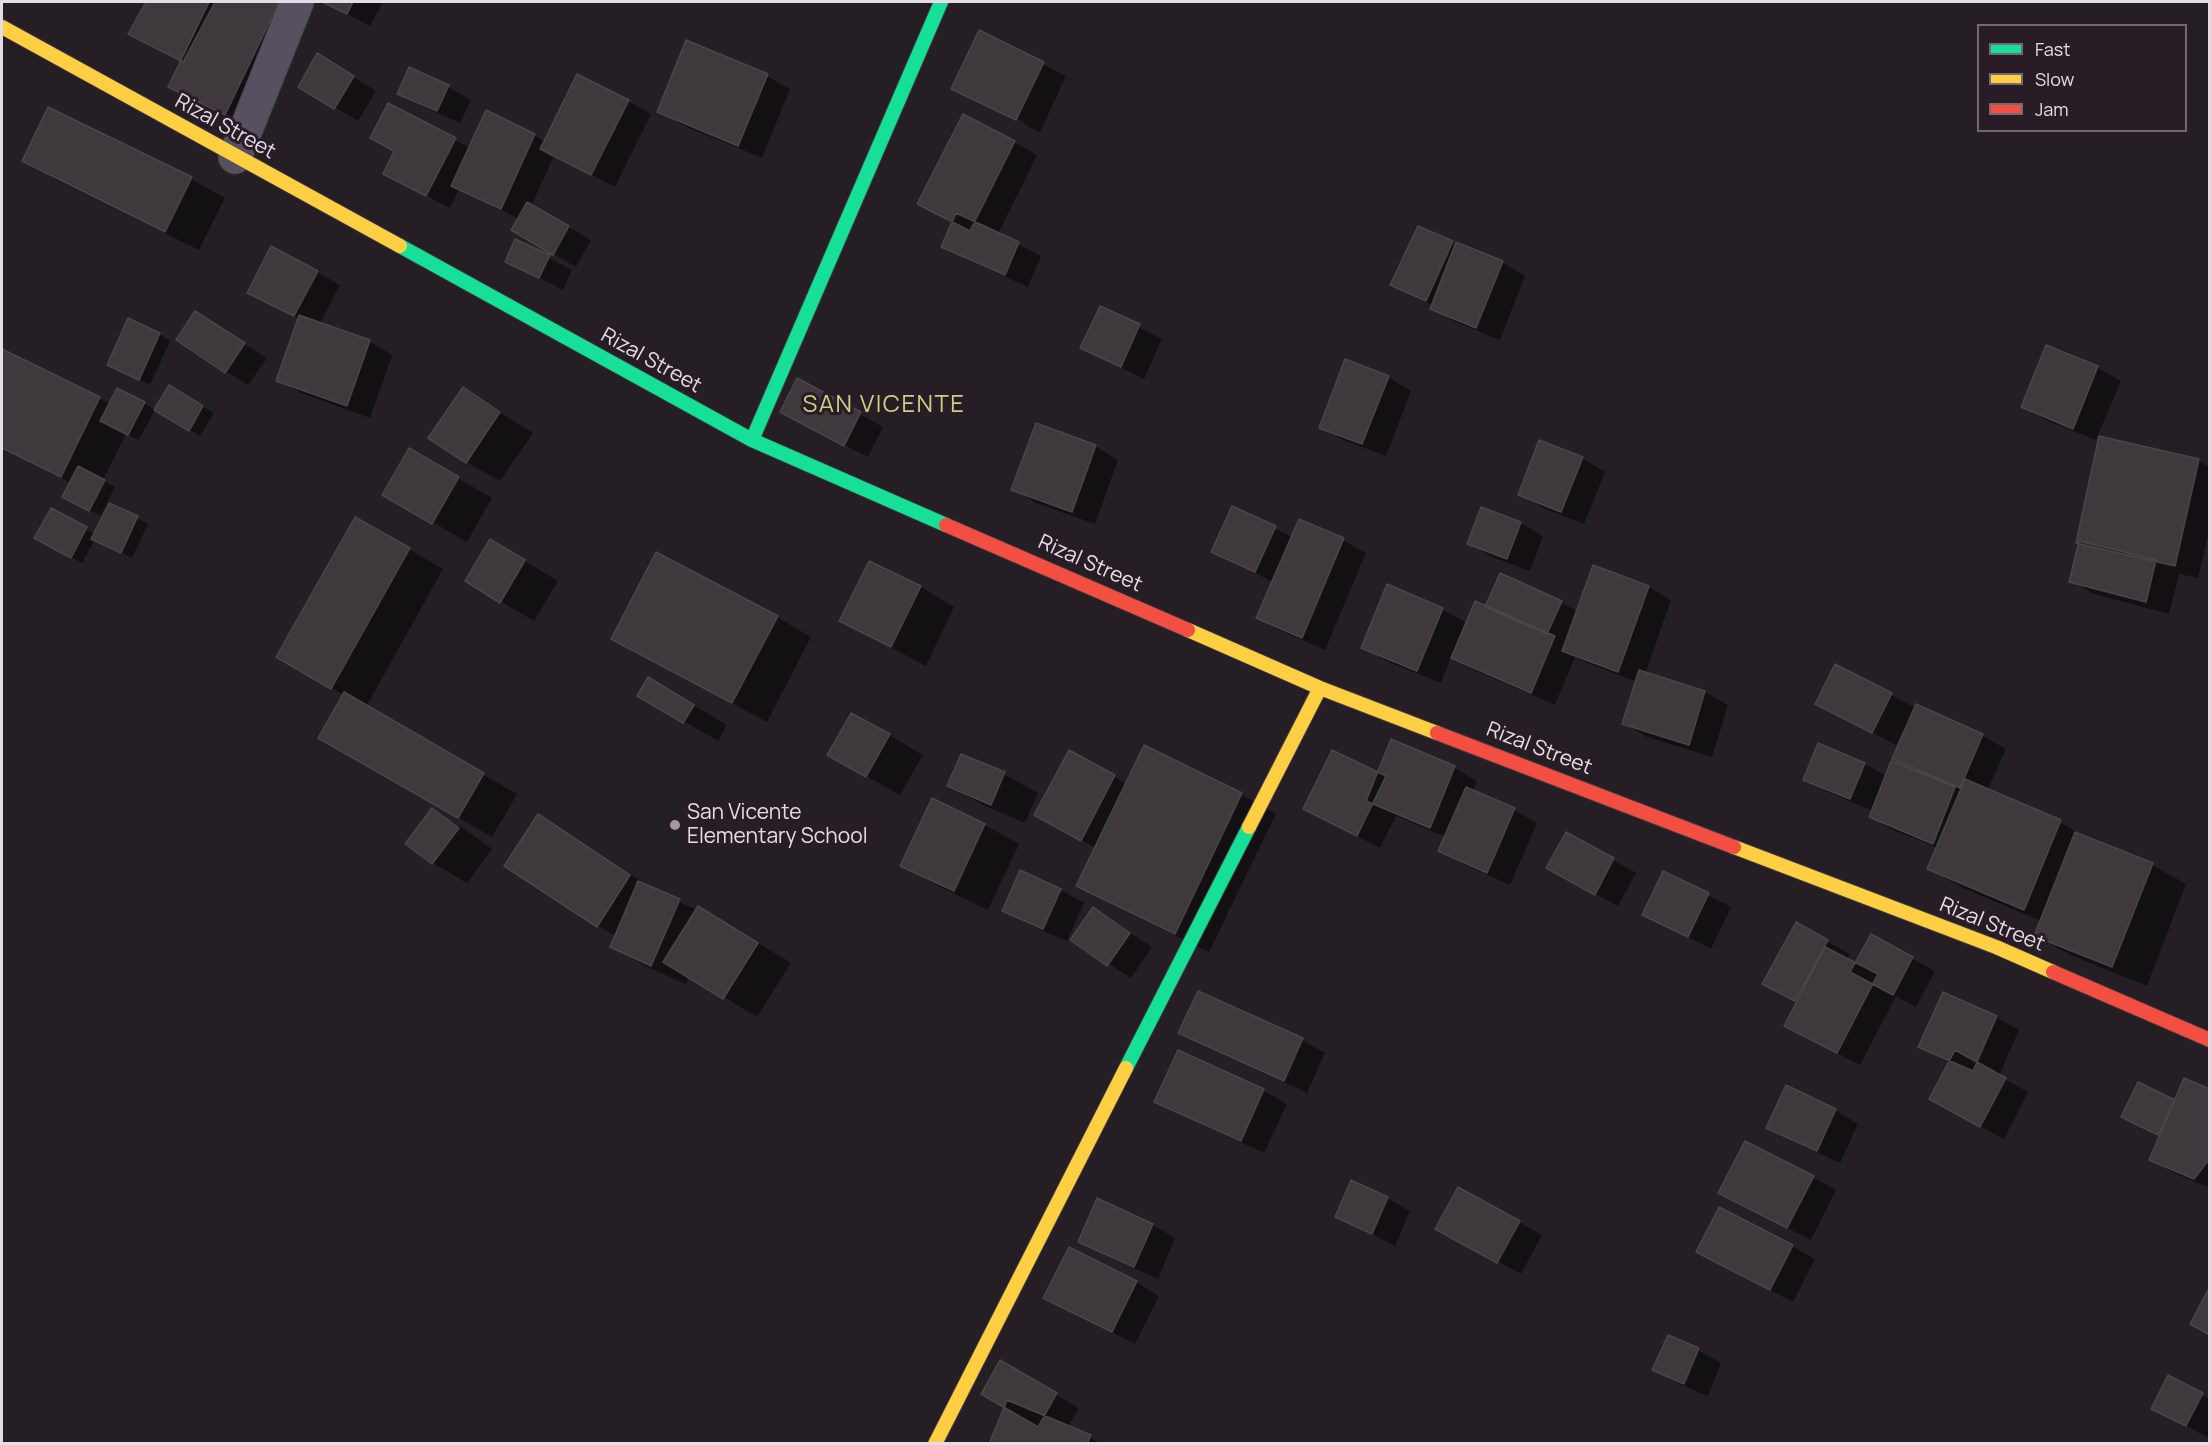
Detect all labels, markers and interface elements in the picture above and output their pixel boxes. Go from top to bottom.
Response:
legend [1977,24,2187,132]
text: Fast [2035,37,2070,61]
text: Slow [2035,67,2074,91]
street label: Rizal Street [170,89,280,165]
text: Jam [2035,97,2069,121]
street label: Rizal Street [596,323,706,399]
district label: SAN VICENTE [802,391,966,419]
street label: Rizal Street [1034,530,1146,598]
street label: Rizal Street [1483,717,1595,781]
place label: San Vicente Elementary School [687,800,868,850]
marker: San Vicente Elementary School [668,818,682,832]
street label: Rizal Street [1936,893,2048,957]

